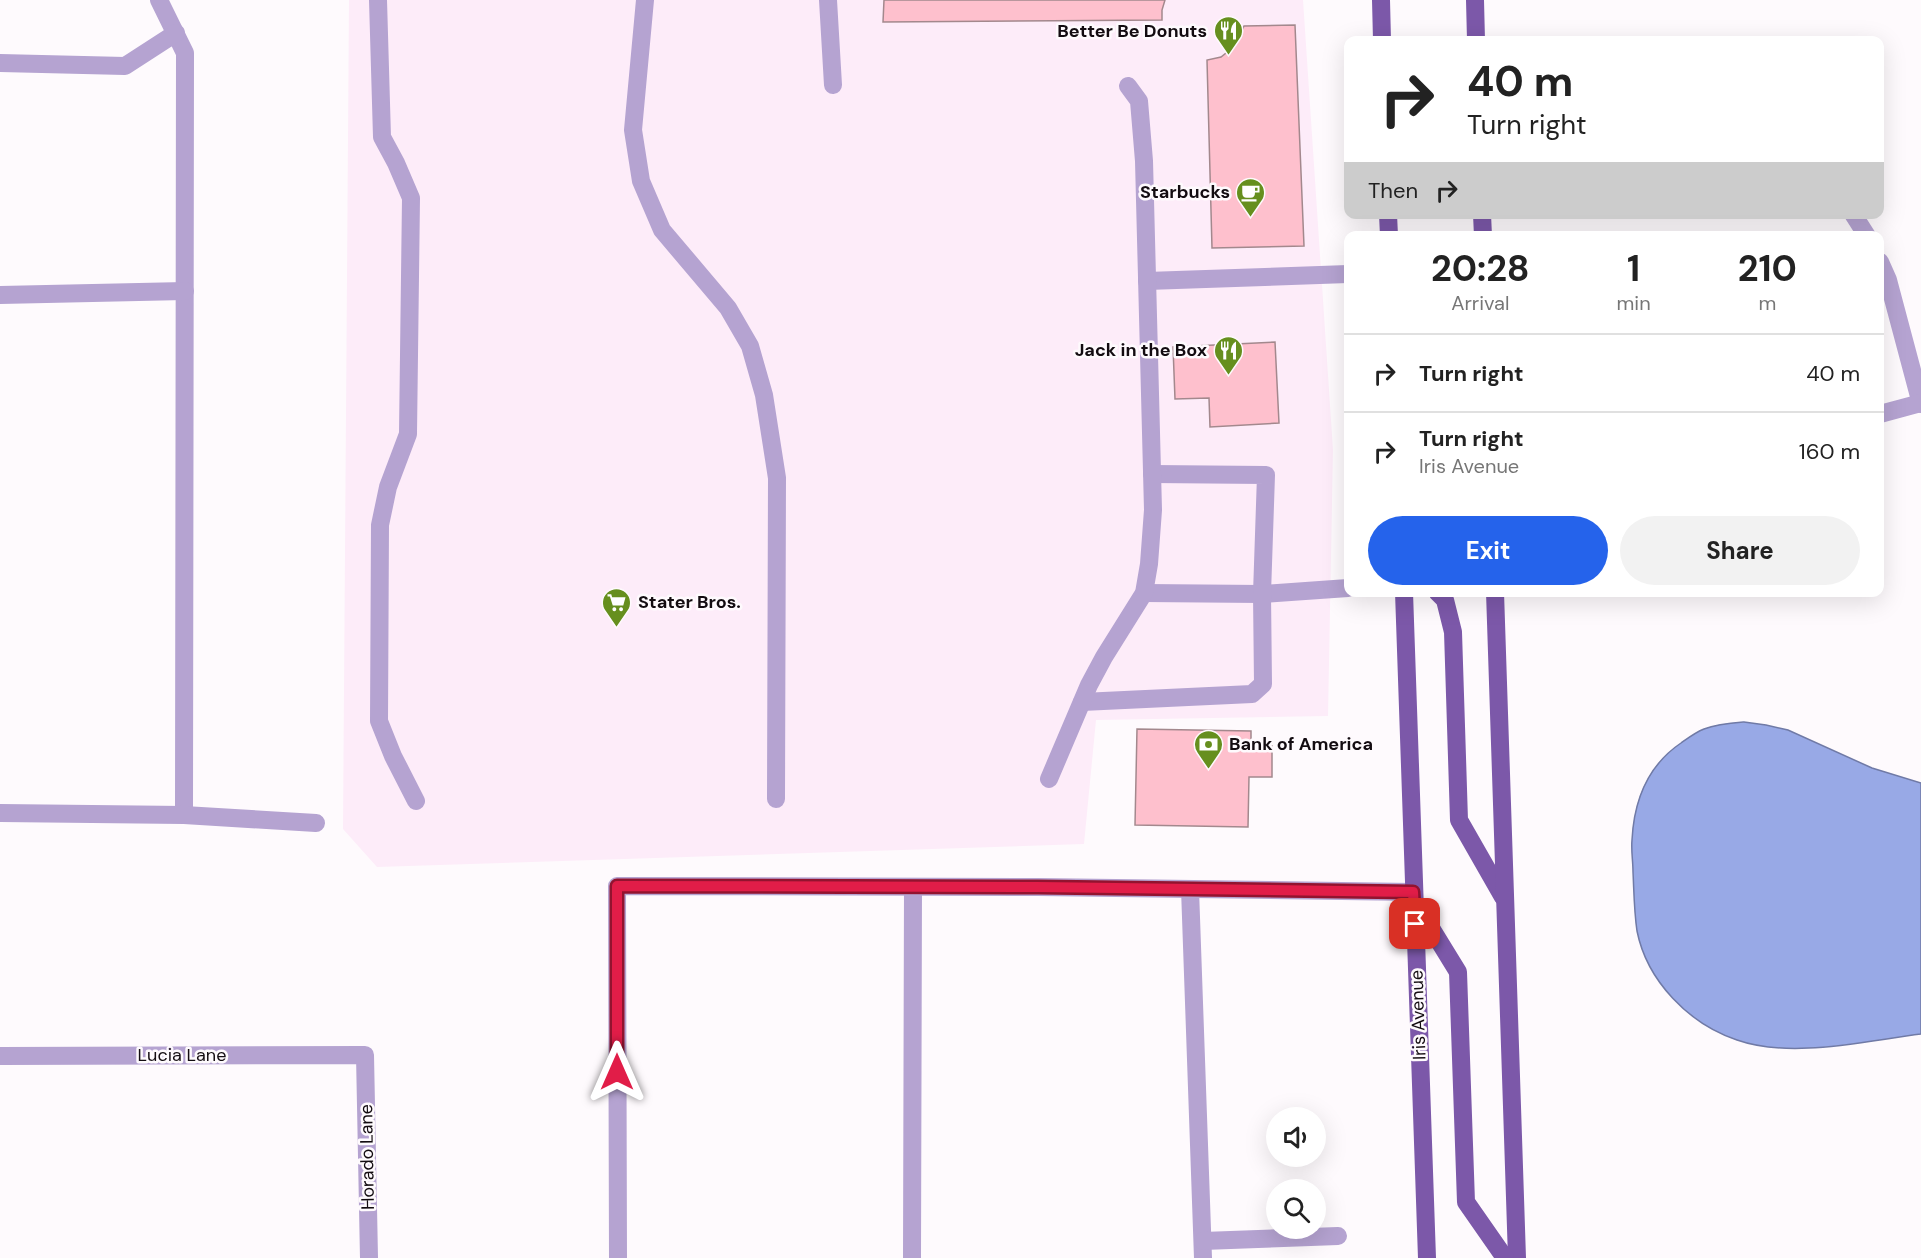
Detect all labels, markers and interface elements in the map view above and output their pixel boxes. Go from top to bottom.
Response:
restaurant icon: Better Be Donuts [1212,15,1244,57]
place label: Better Be Donuts [1057,19,1207,43]
text: 40 m [1467,54,1573,109]
icon: right [1368,60,1446,138]
text: Turn right [1467,107,1587,142]
icon: right [1430,174,1463,207]
cafe icon: Starbucks [1235,176,1267,218]
text: Then [1368,176,1418,205]
place label: Starbucks [1140,180,1230,204]
text: 20:28 [1431,245,1529,292]
text: 1 [1627,245,1640,292]
text: 210 [1738,245,1797,292]
text: Arrival [1451,290,1509,316]
text: min [1617,290,1651,316]
text: m [1758,290,1776,316]
restaurant icon: Jack in the Box [1212,334,1244,376]
place label: Jack in the Box [1075,338,1207,362]
icon: right [1368,357,1401,390]
text: Turn right [1419,359,1524,388]
text: 40 m [1806,359,1860,388]
text: Turn right [1419,424,1524,453]
icon: right [1368,435,1401,468]
text: 160 m [1799,437,1860,466]
text: Iris Avenue [1419,453,1519,479]
button: Exit [1368,516,1608,585]
button: Share [1620,516,1860,585]
supermarket icon: Stater Bros. [601,586,633,628]
place label: Stater Bros. [638,590,741,614]
bank icon: Bank of America [1192,728,1224,770]
place label: Bank of America [1229,732,1373,756]
pin [1389,898,1440,949]
icon: arrive [1398,907,1431,940]
street label: Iris Avenue [1404,970,1432,1060]
position arrow [585,1040,649,1104]
street label: Lucia Lane [138,1043,226,1067]
street label: Horado Lane [354,1104,380,1210]
map controls [1266,1107,1326,1239]
button: sound [1266,1107,1326,1167]
button: search [1266,1179,1326,1239]

